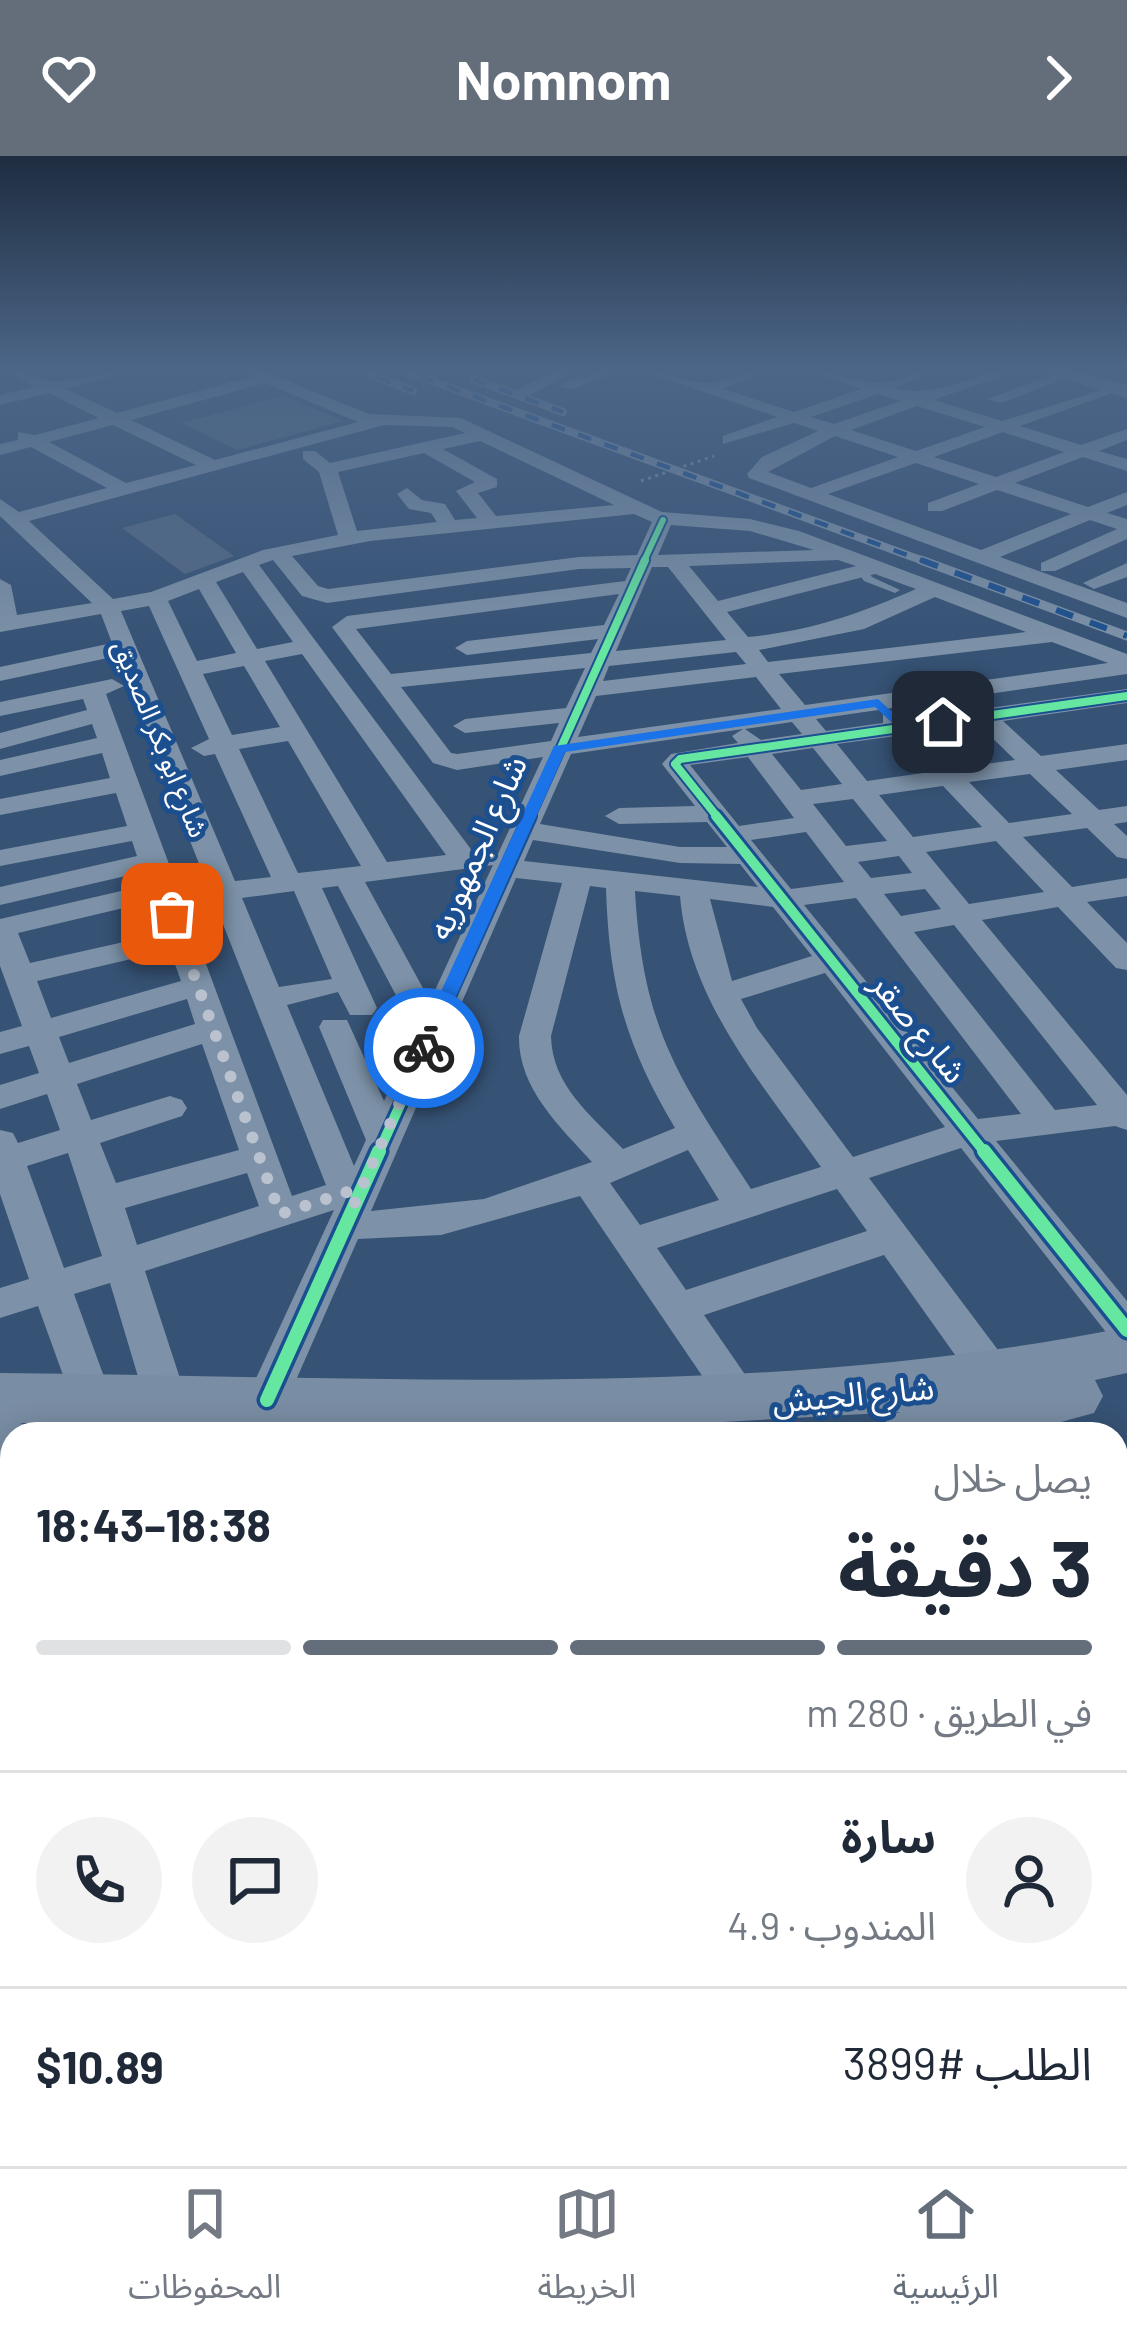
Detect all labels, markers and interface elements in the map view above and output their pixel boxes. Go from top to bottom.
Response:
icon: heart [36,45,102,111]
icon: forward [1025,45,1091,111]
text: Nomnom [456,46,671,111]
street label: شارع ابو بكر الصديق [102,635,216,844]
pin [892,671,994,773]
icon: home [910,689,976,755]
street label: شارع الجمهوريه [418,749,540,947]
pin [121,863,223,965]
icon: bag [139,881,205,947]
street label: شارع صقر [858,963,976,1094]
courier [364,988,484,1108]
icon: bike [391,1015,457,1081]
street label: شارع الجيش [770,1366,936,1426]
text: يصل خلال [934,1453,1092,1500]
text: 18:38–18:43 [36,1497,271,1551]
text: 3 دقيقة [838,1519,1092,1613]
text: في الطريق · 280 m [806,1688,1092,1735]
text: سارة [841,1808,936,1862]
button: phone [36,1817,162,1943]
button: chat [192,1817,318,1943]
button: person [966,1817,1092,1943]
text: المندوب · 4.9 [727,1901,936,1948]
text: الطلب #3899 [843,2035,1092,2089]
text: $10.89 [36,2039,164,2093]
tab: المحفوظات [128,2181,281,2322]
tab: الخريطة [538,2181,636,2322]
tab: الرئيسية [893,2181,999,2322]

